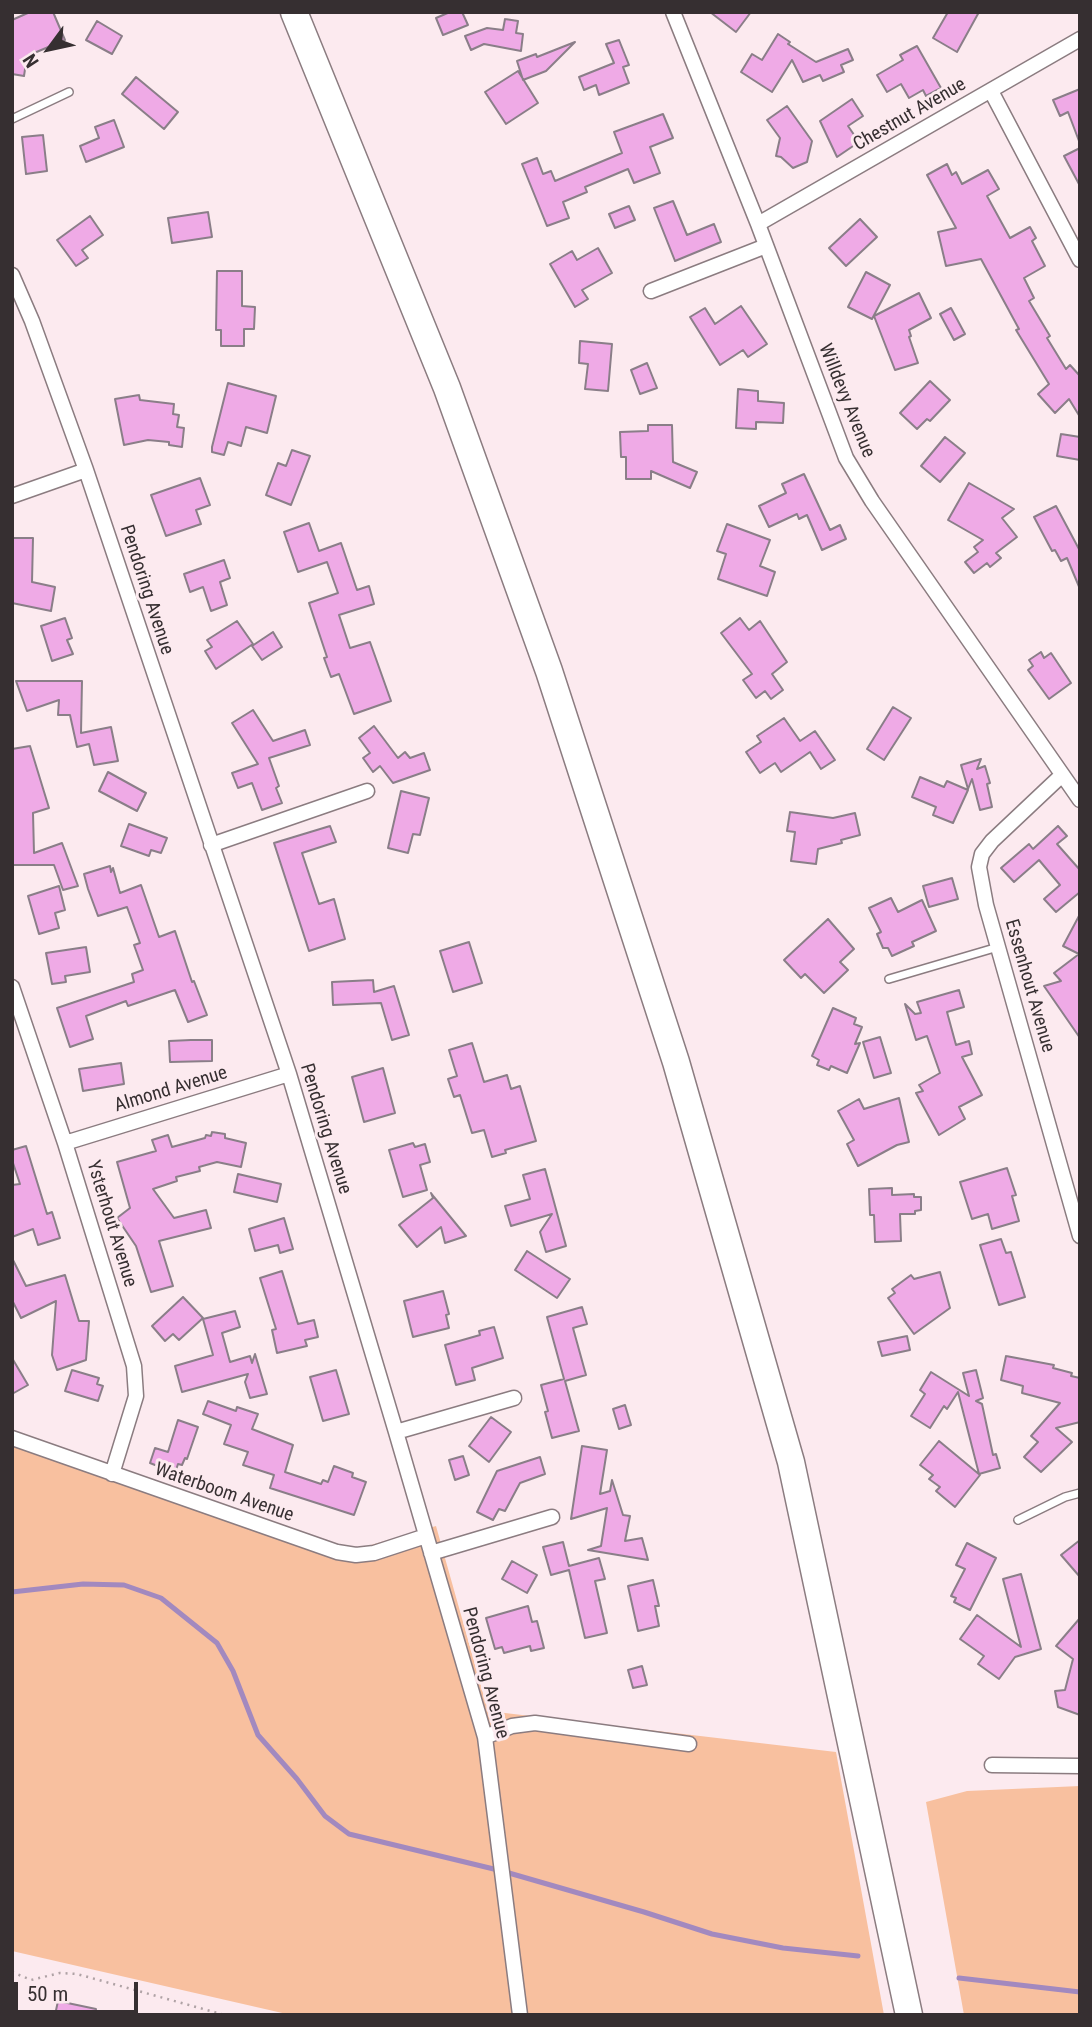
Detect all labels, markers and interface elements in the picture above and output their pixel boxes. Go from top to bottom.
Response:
north arrow [14,14,84,84]
text: N [18,50,44,72]
street label: Chestnut Avenue [850,74,970,156]
street label: Willdevy Avenue [813,341,879,461]
street label: Pendoring Avenue [114,522,178,658]
street label: Essenhout Avenue [999,917,1059,1055]
street label: Pendoring Avenue [294,1061,356,1197]
street label: Almond Avenue [112,1062,230,1118]
street label: Ysterhout Avenue [81,1158,141,1290]
street label: Waterboom Avenue [152,1459,296,1527]
street label: Pendoring Avenue [456,1605,514,1741]
scale bar [18,1968,142,2012]
text: 50 m [27,1982,68,2006]

